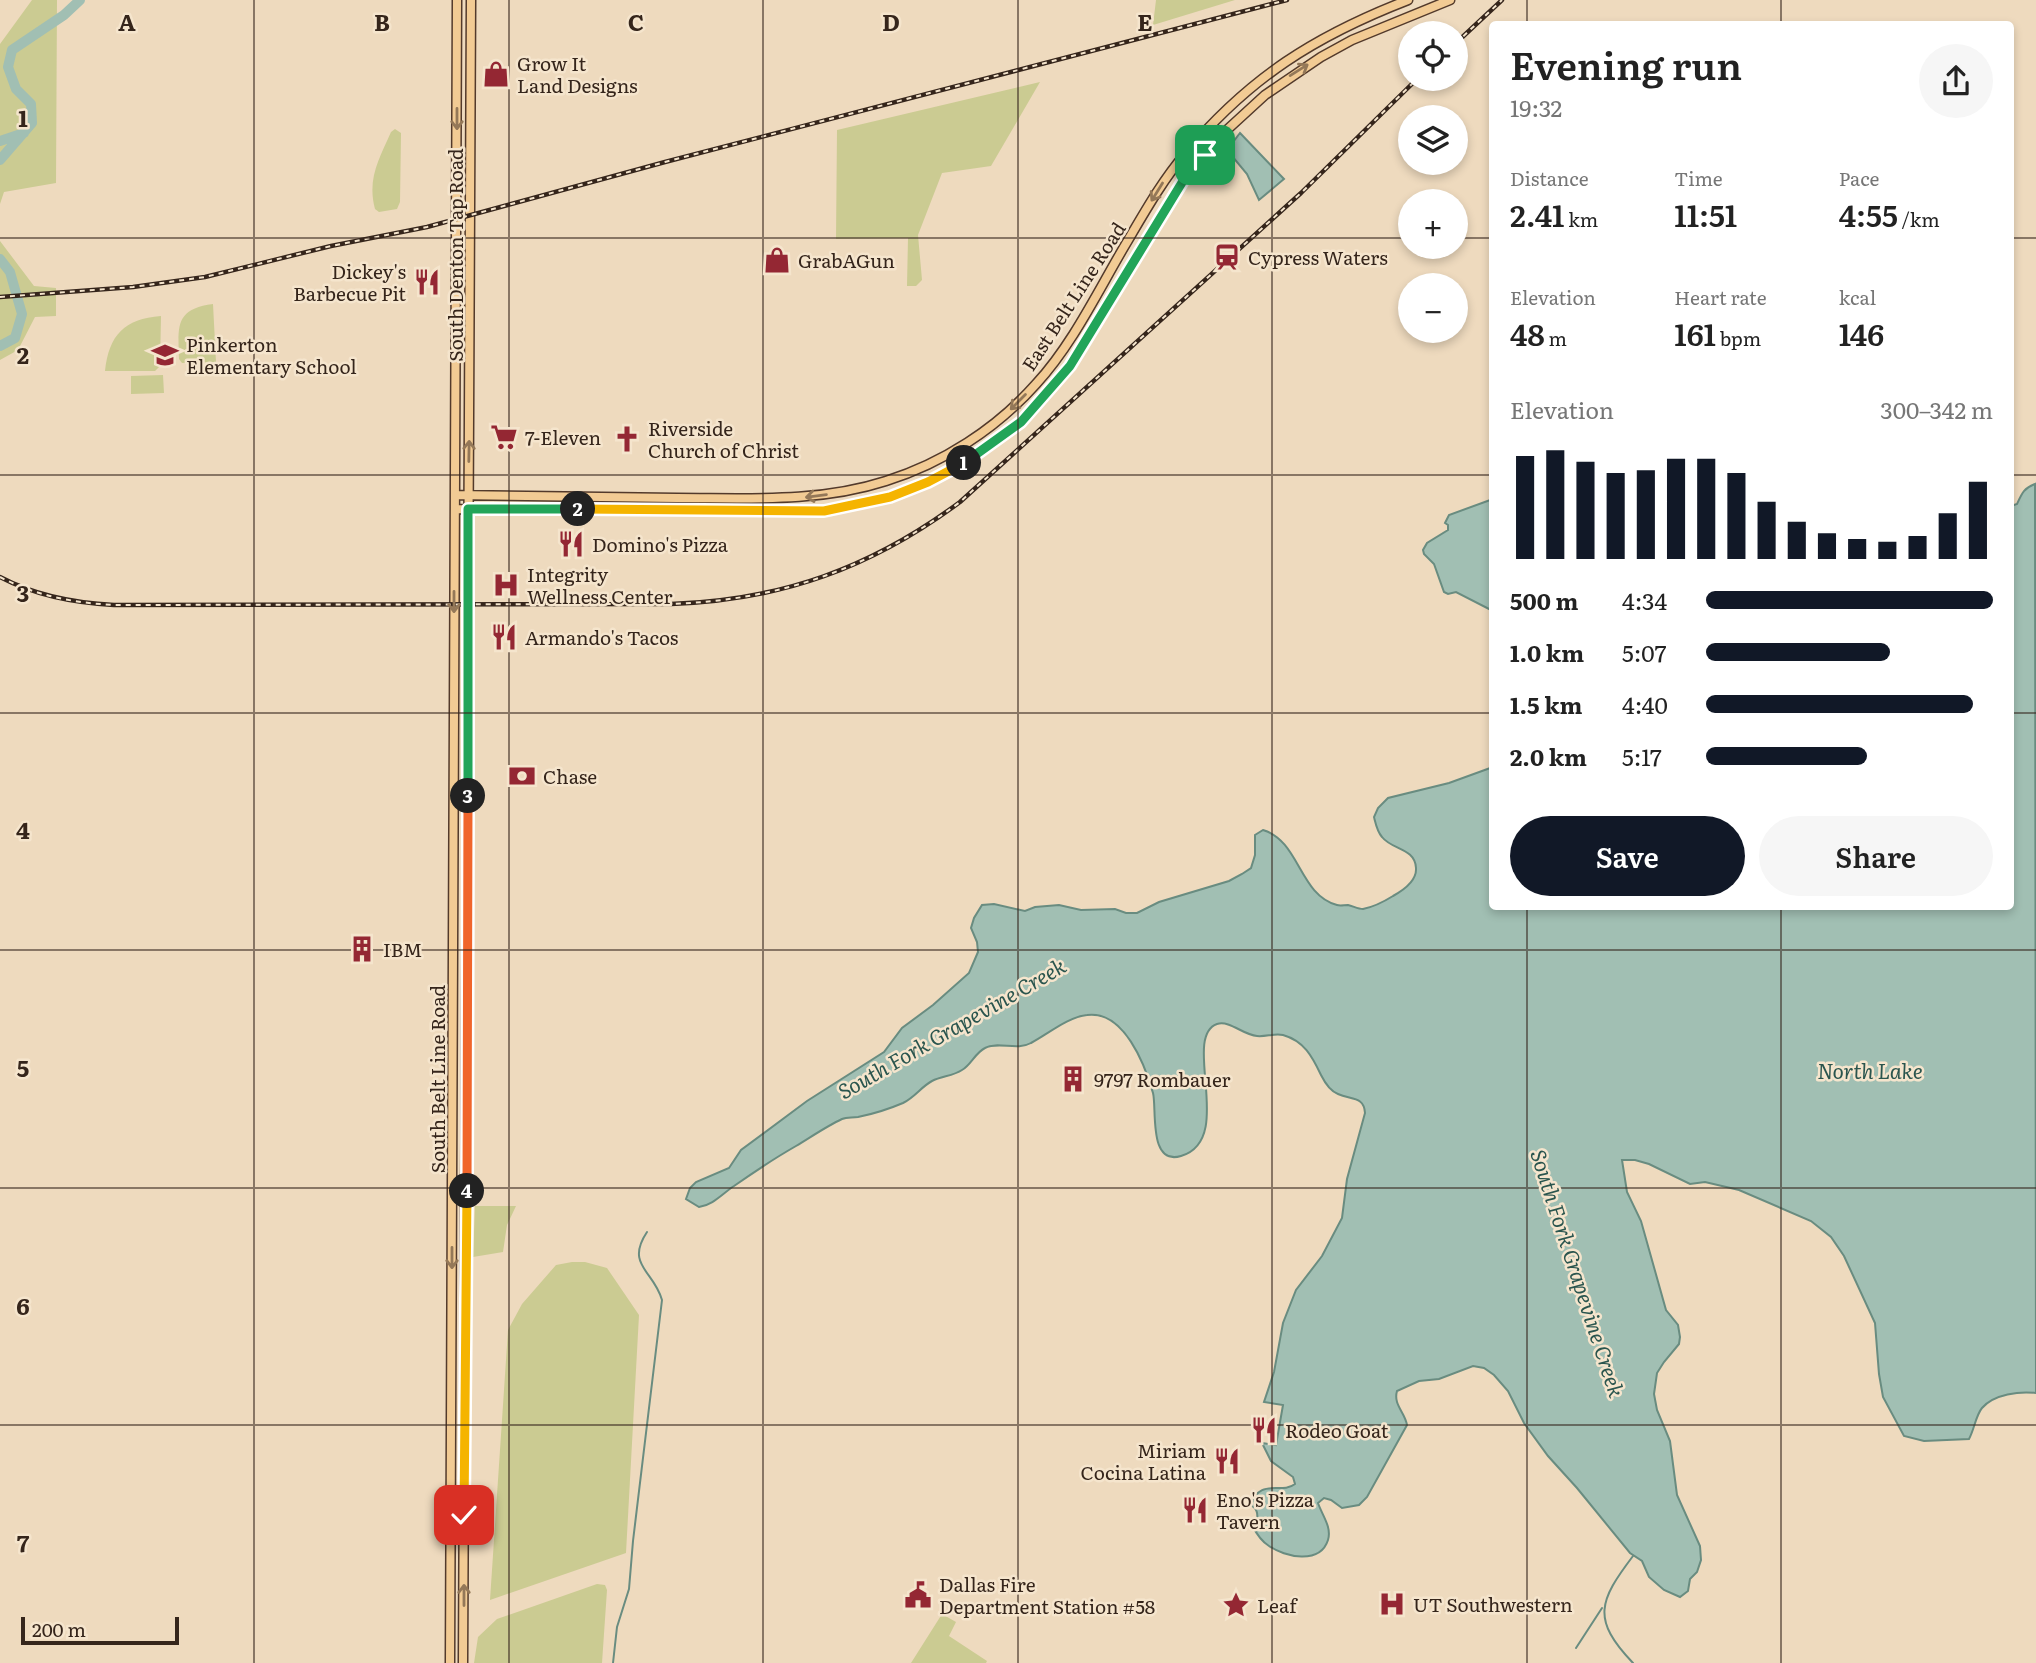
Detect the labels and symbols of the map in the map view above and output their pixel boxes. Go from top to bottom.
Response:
text: A [118,4,136,38]
text: B [374,4,390,38]
text: C [628,4,644,38]
text: D [882,4,900,38]
text: E [1137,4,1153,38]
place label: Grow It Land Designs [517,49,638,99]
shop icon: Grow It Land Designs [481,59,511,89]
one-way arrow [1289,63,1309,77]
text: 1 [18,100,28,134]
one-way arrow [450,107,464,130]
pin [1175,125,1235,185]
street label: South Denton Tap Road [441,148,469,362]
one-way arrow [1149,182,1163,202]
street label: East Belt Line Road [1014,216,1132,376]
station icon: Cypress Waters [1212,242,1242,272]
place label: Cypress Waters [1248,243,1388,271]
shop icon: GrabAGun [762,245,792,275]
place label: GrabAGun [798,246,895,274]
place label: Dickey's Barbecue Pit [293,257,406,307]
restaurant icon: Dickey's Barbecue Pit [412,267,442,297]
place label: Pinkerton Elementary School [186,330,357,380]
text: 2 [17,337,29,371]
school or university icon: Pinkerton Elementary School [150,340,180,370]
one-way arrow [1010,393,1027,410]
place label: Riverside Church of Christ [648,414,799,464]
supermarket icon: 7-Eleven [489,422,519,452]
place label: 7-Eleven [525,423,601,451]
church icon: Riverside Church of Christ [612,424,642,454]
one-way arrow [462,440,476,463]
pin: 1 [946,446,982,480]
one-way arrow [805,489,828,502]
pin: 2 [560,491,596,526]
restaurant icon: Domino's Pizza [556,529,586,559]
place label: Domino's Pizza [592,530,729,558]
place label: Integrity Wellness Center [527,560,672,610]
hospital icon: Integrity Wellness Center [491,570,521,600]
text: 3 [17,575,29,609]
one-way arrow [447,590,461,613]
restaurant icon: Armando's Tacos [489,622,519,652]
place label: Armando's Tacos [525,623,679,651]
bank icon: Chase [507,761,537,791]
place label: Chase [543,762,597,790]
pin: 3 [450,778,486,814]
text: 4 [16,812,30,846]
building icon: IBM [347,934,377,964]
place label: IBM [383,935,422,963]
water label: South Fork Grapevine Creek [831,949,1071,1105]
street label: South Belt Line Road [423,984,451,1173]
text: 5 [17,1050,29,1084]
water label: North Lake [1817,1054,1923,1085]
building icon: 9797 Rombauer [1058,1064,1088,1094]
place label: 9797 Rombauer [1094,1065,1231,1093]
water label: South Fork Grapevine Creek [1524,1145,1634,1401]
pin: 4 [449,1174,484,1208]
one-way arrow [445,1247,459,1270]
text: 6 [16,1288,30,1322]
restaurant icon: Rodeo Goat [1249,1415,1279,1445]
place label: Rodeo Goat [1285,1416,1389,1444]
place label: Miriam Cocina Latina [1081,1436,1207,1486]
restaurant icon: Miriam Cocina Latina [1212,1446,1242,1476]
pin [434,1485,494,1545]
place label: Eno's Pizza Tavern [1216,1485,1315,1535]
restaurant icon: Eno's Pizza Tavern [1180,1495,1210,1525]
text: 7 [17,1525,30,1559]
place label: Dallas Fire Department Station #58 [939,1570,1155,1620]
public building icon: Dallas Fire Department Station #58 [903,1580,933,1610]
one-way arrow [457,1584,471,1607]
hospital icon: UT Southwestern [1377,1589,1407,1619]
place icon: Leaf [1221,1590,1251,1620]
place label: UT Southwestern [1413,1590,1573,1618]
place label: Leaf [1257,1591,1298,1619]
scale bar [21,1614,178,1646]

